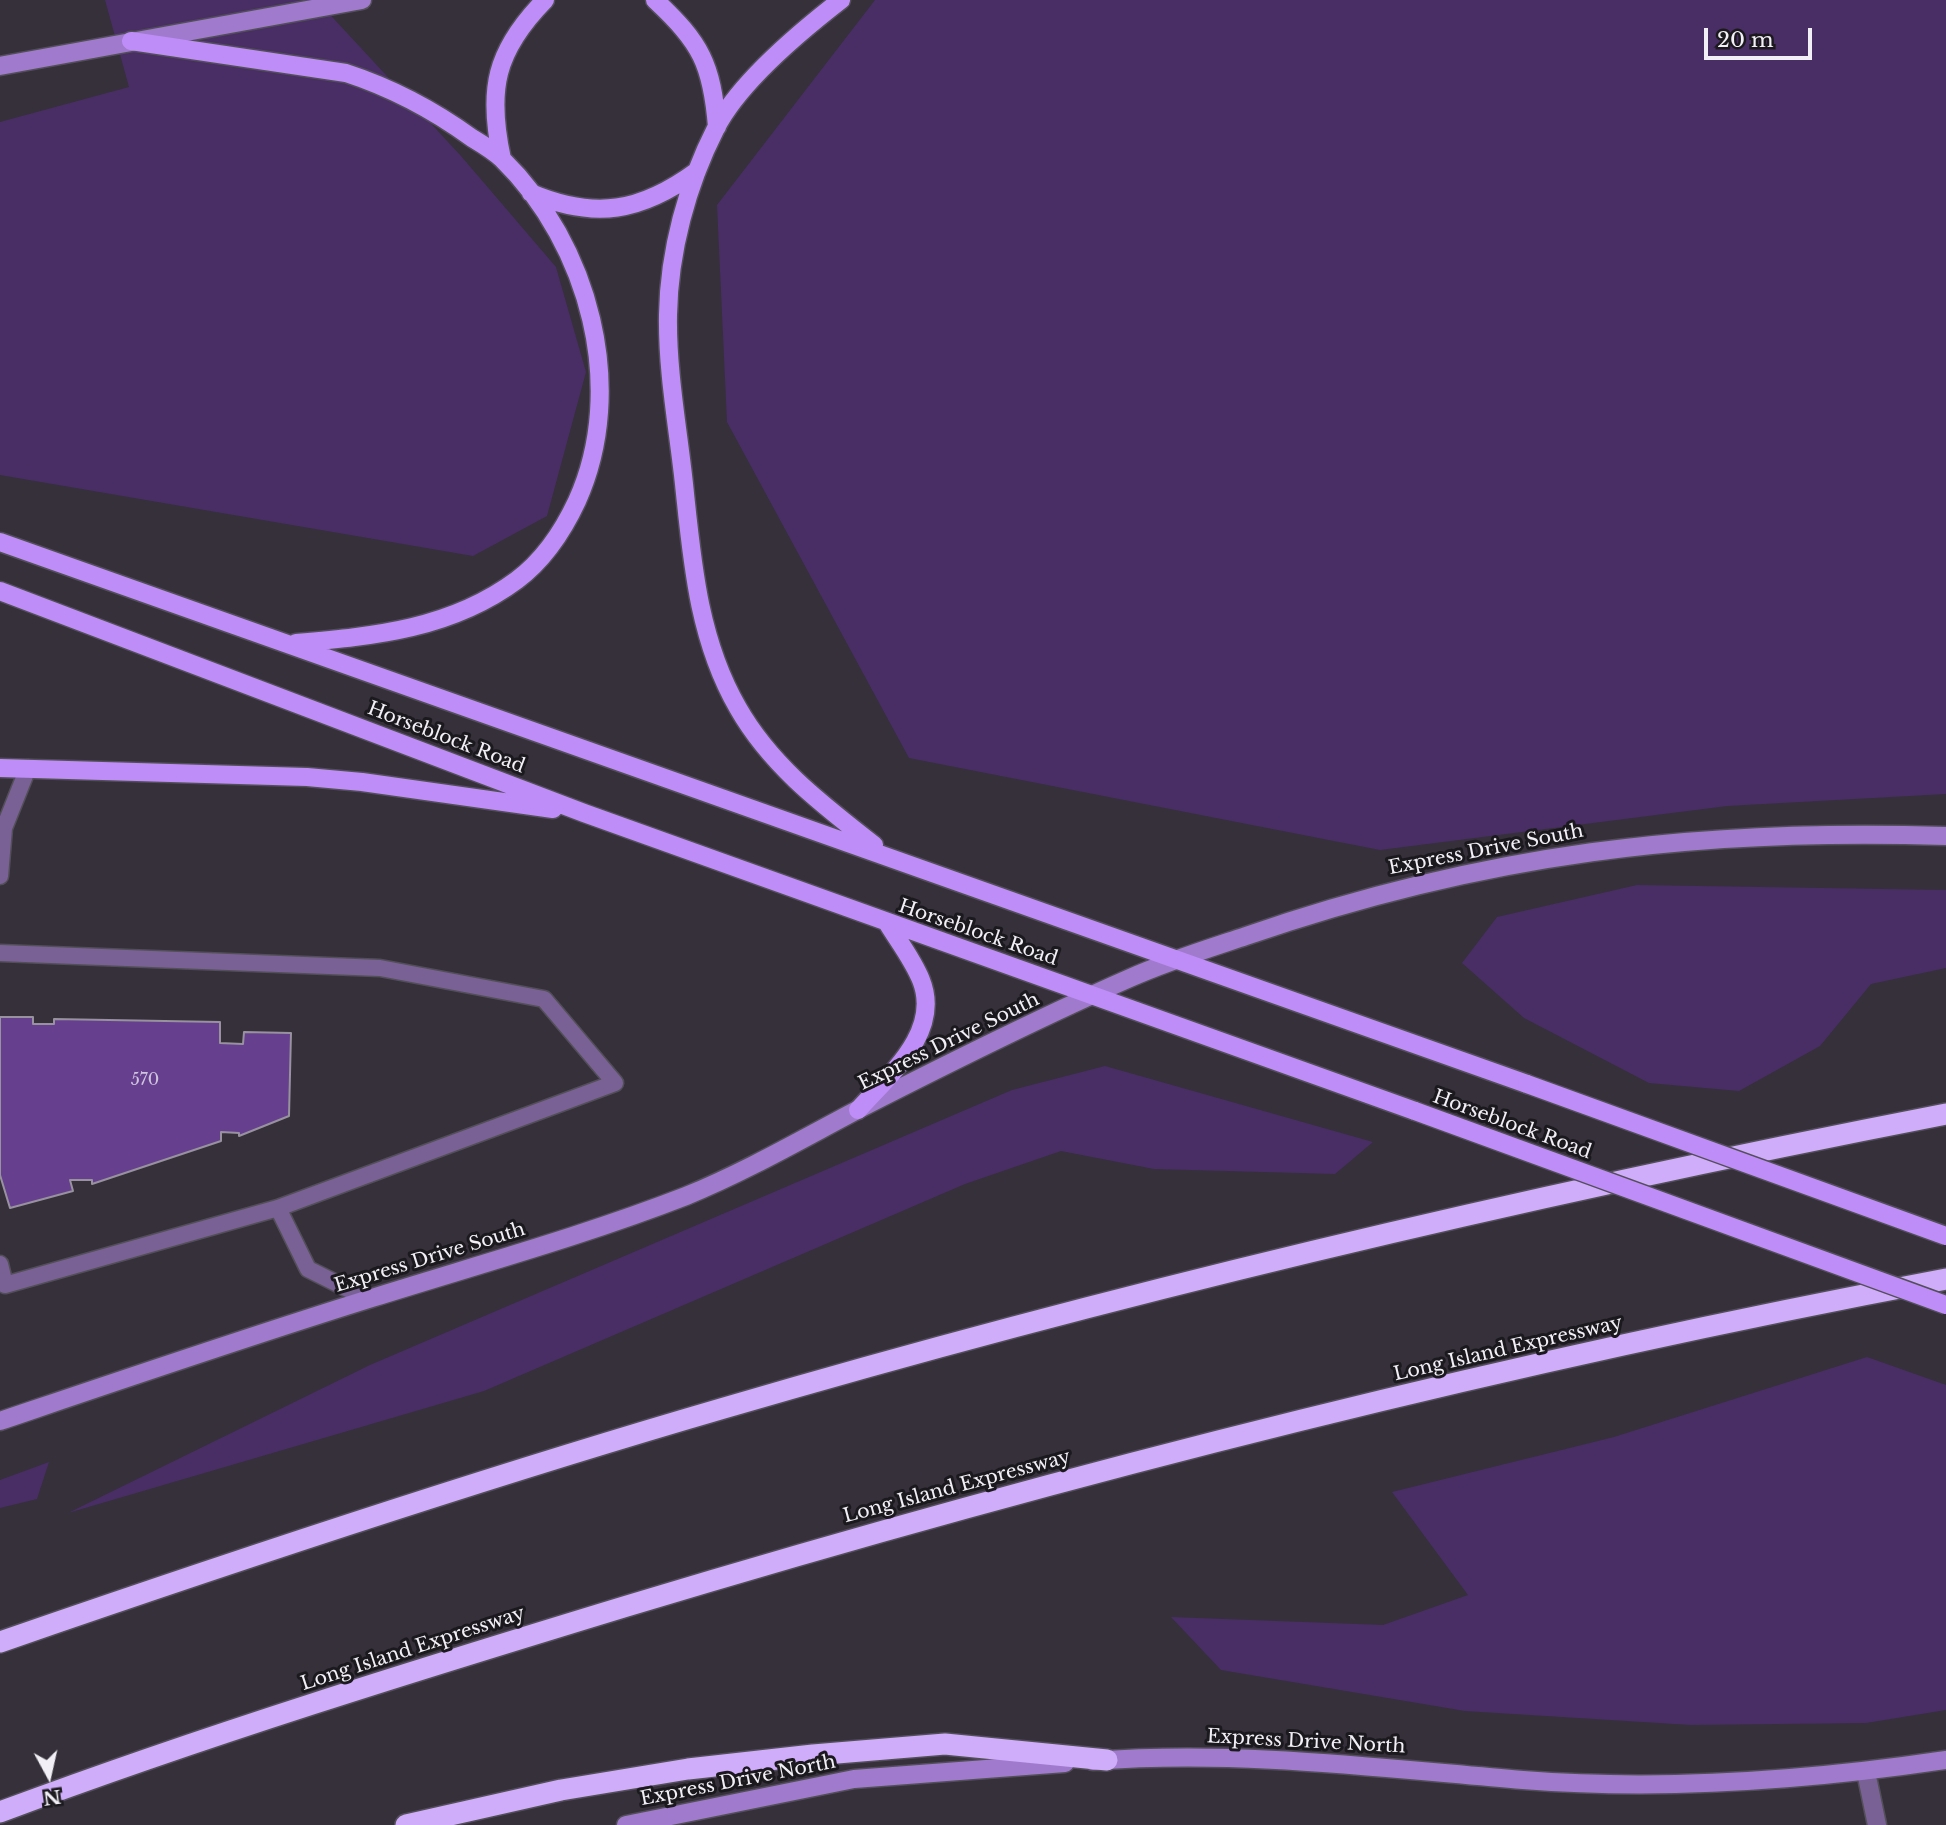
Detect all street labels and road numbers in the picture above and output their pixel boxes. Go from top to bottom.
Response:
street label: Horseblock Road [364,697,528,779]
street label: Express Drive South [1387,820,1585,880]
street label: Horseblock Road [895,895,1061,971]
street label: Express Drive South [855,988,1043,1096]
street label: Horseblock Road [1430,1086,1594,1164]
street label: Express Drive South [332,1218,528,1298]
street label: Long Island Expressway [1391,1312,1625,1386]
street label: Long Island Expressway [841,1446,1073,1528]
street label: Long Island Expressway [298,1602,528,1696]
street label: Express Drive North [1206,1725,1406,1759]
street label: Express Drive North [638,1751,838,1811]

